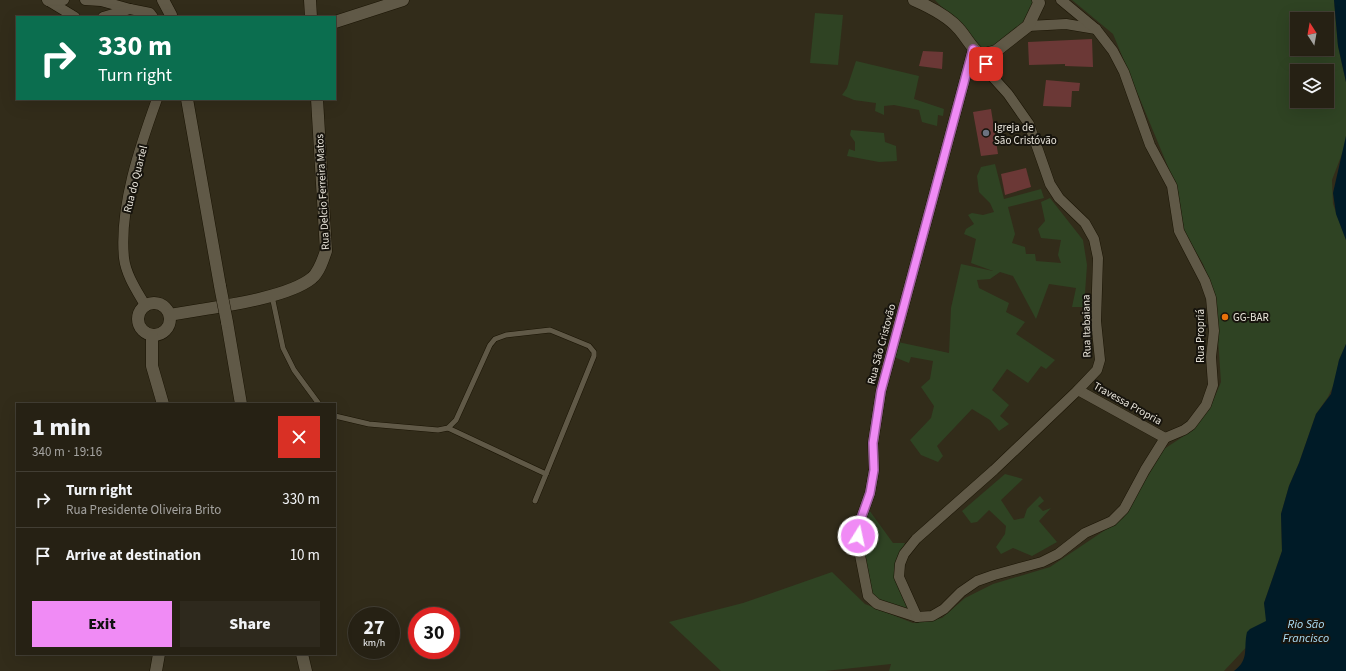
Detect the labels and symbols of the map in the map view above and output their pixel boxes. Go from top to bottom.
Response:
north arrow [1290,12,1334,56]
pin [969,47,1003,81]
place label: Igreja de São Cristóvão [994,120,1057,148]
marker: Igreja de São Cristóvão [981,128,991,138]
street label: Rua Delcio Ferreira Matos [312,133,333,250]
street label: Rua do Quartel [120,144,151,214]
street label: Rua Itabaiana [1078,294,1095,358]
street label: Rua São Cristovão [864,302,899,386]
street label: Rua Propriá [1193,309,1208,363]
place label: GG-BAR [1233,310,1269,325]
marker: GG-BAR [1220,312,1230,322]
street label: Travessa Propria [1091,378,1165,428]
position arrow [837,515,879,557]
speed limit sign: 30 [408,607,460,659]
water label: Rio São Francisco [1283,616,1329,647]

